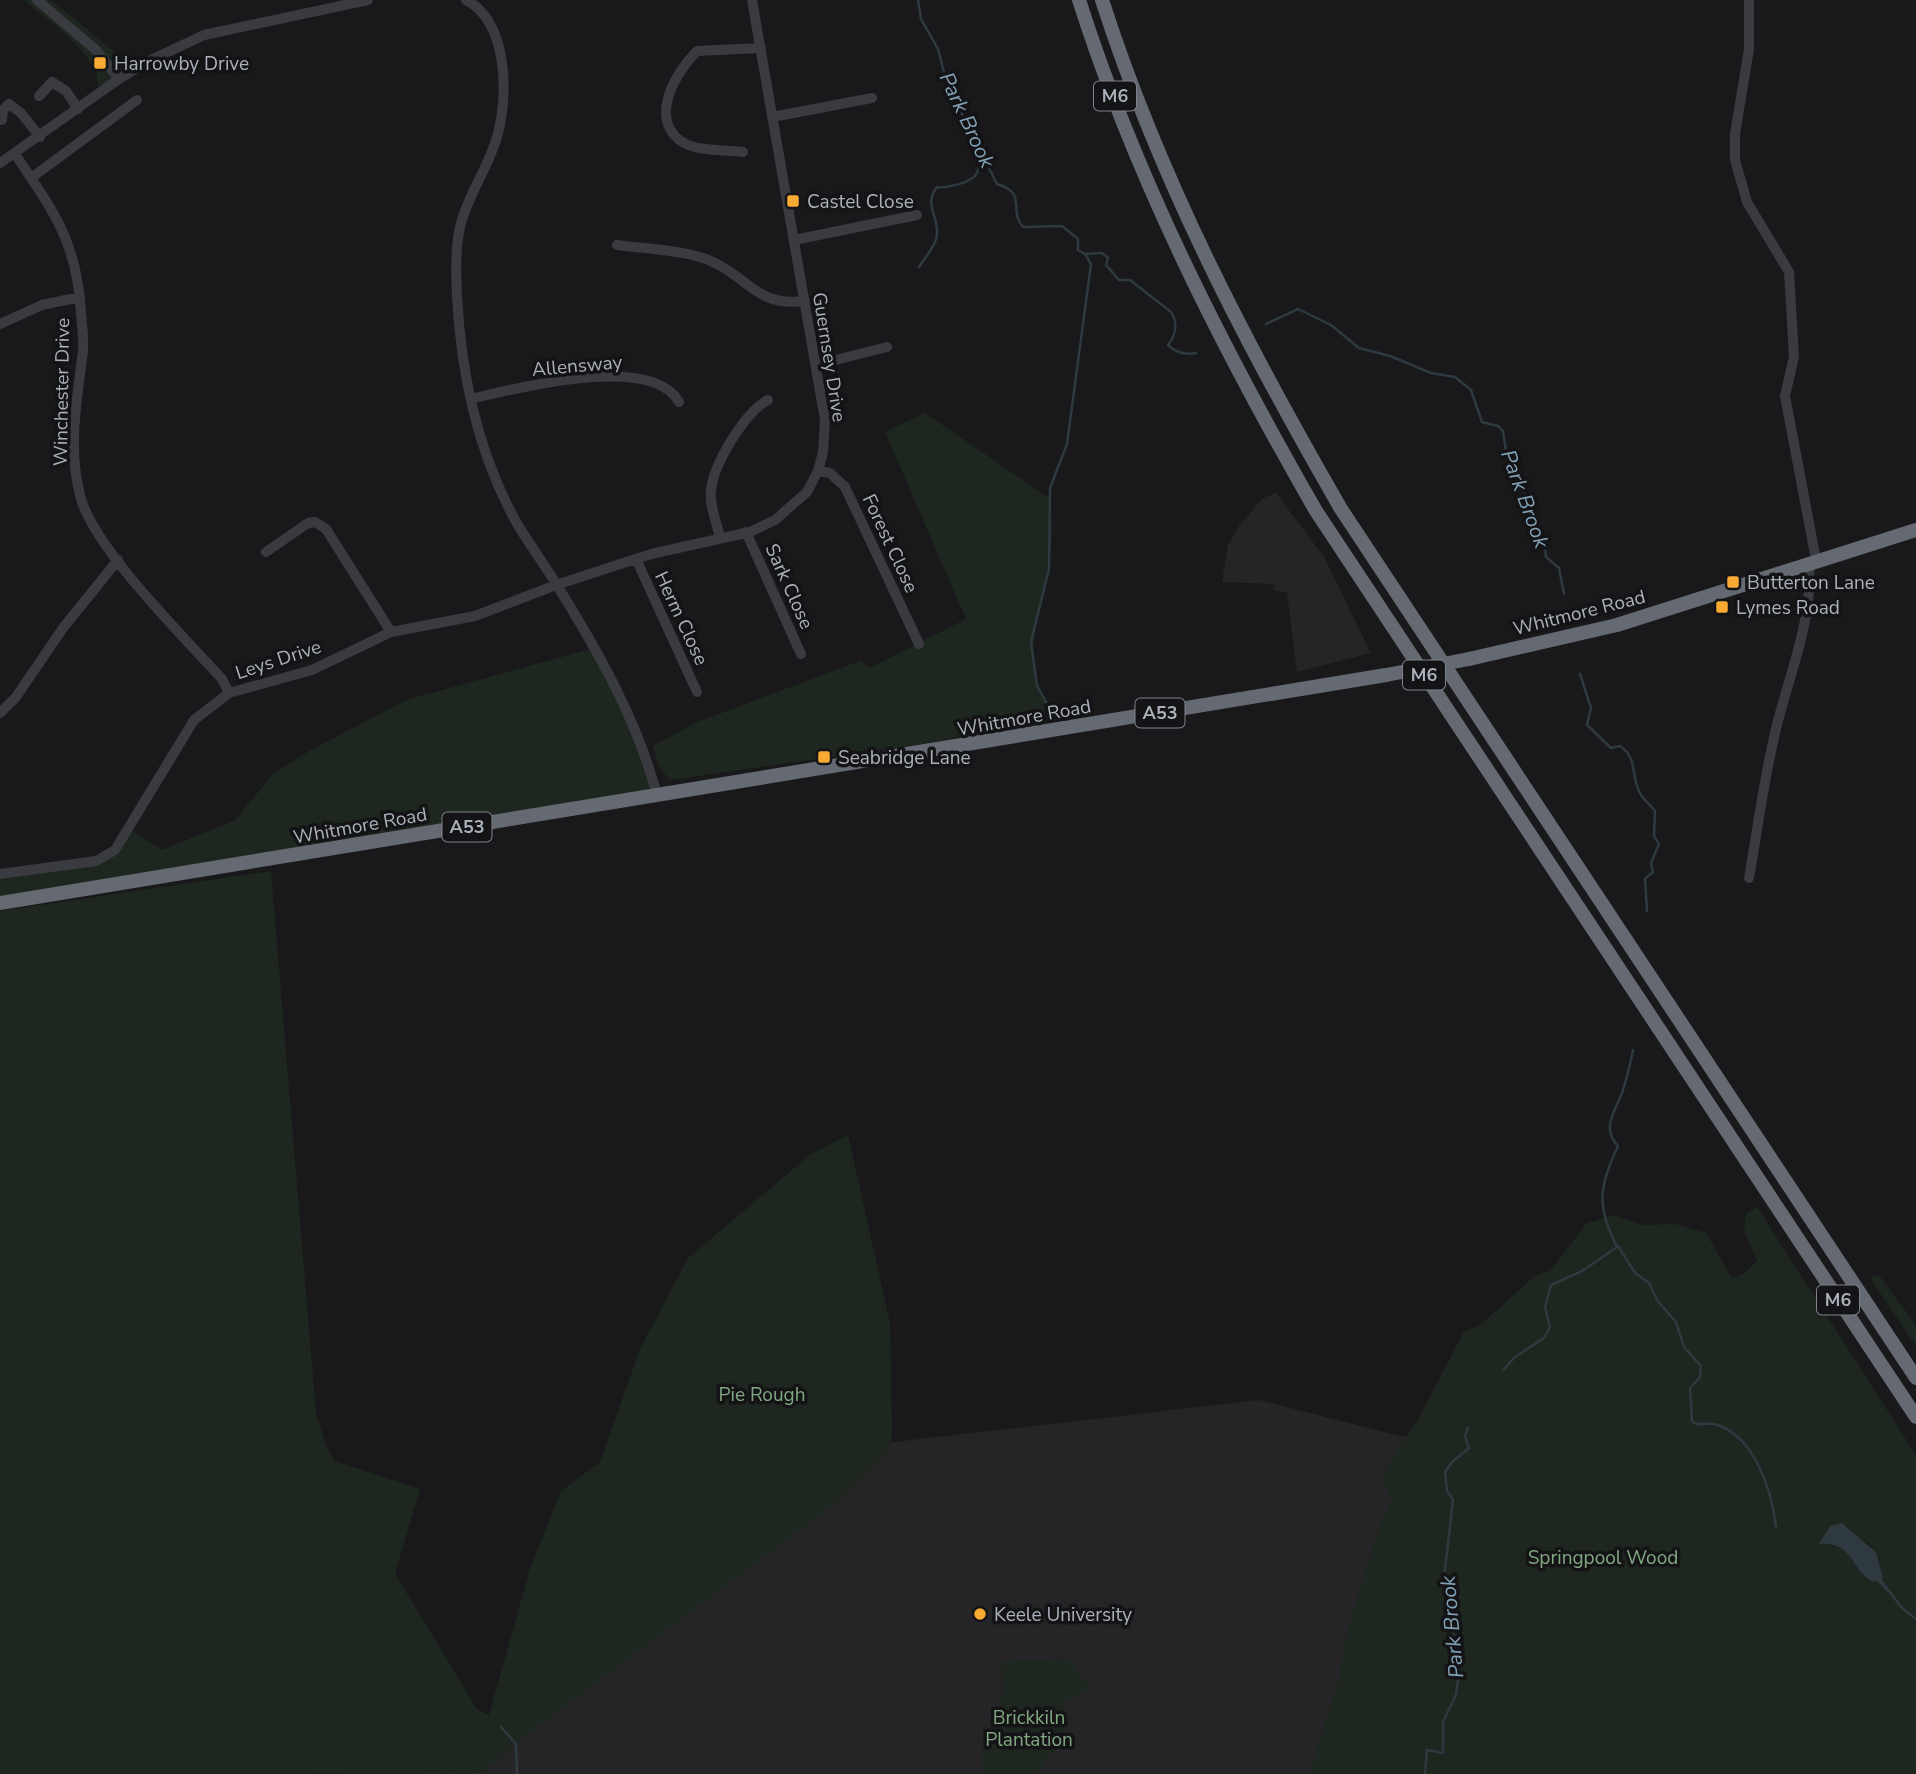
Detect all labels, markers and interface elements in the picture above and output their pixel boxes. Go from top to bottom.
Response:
place label: Harrowby Drive [114,51,249,77]
marker: Harrowby Drive [92,55,108,71]
water label: Park Brook [933,68,1002,173]
road number: M6 [1094,82,1136,110]
place label: Castel Close [807,189,914,215]
marker: Castel Close [785,193,801,209]
street label: Guernsey Drive [806,290,852,424]
street label: Winchester Drive [48,318,76,466]
street label: Allensway [531,349,623,383]
water label: Park Brook [1494,446,1556,553]
street label: Forest Close [856,490,924,597]
street label: Sark Close [759,540,819,633]
street label: Herm Close [648,567,714,670]
place label: Butterton Lane [1747,570,1875,596]
marker: Butterton Lane [1725,574,1741,590]
street label: Whitmore Road [1510,584,1648,642]
place label: Lymes Road [1736,595,1840,621]
marker: Lymes Road [1714,599,1730,615]
street label: Leys Drive [232,634,325,686]
road number: M6 [1403,660,1445,690]
street label: Whitmore Road [955,693,1093,743]
road number: A53 [1136,698,1184,728]
place label: Seabridge Lane [838,745,971,771]
marker: Seabridge Lane [816,749,832,765]
street label: Whitmore Road [291,801,429,851]
road number: A53 [442,812,491,842]
road number: M6 [1817,1286,1859,1315]
park label: Pie Rough [718,1382,806,1408]
park label: Springpool Wood [1528,1545,1678,1571]
water label: Park Brook [1434,1574,1470,1679]
place label: Keele University [994,1602,1132,1628]
marker: Keele University [972,1606,988,1622]
park label: Brickkiln Plantation [985,1705,1073,1753]

